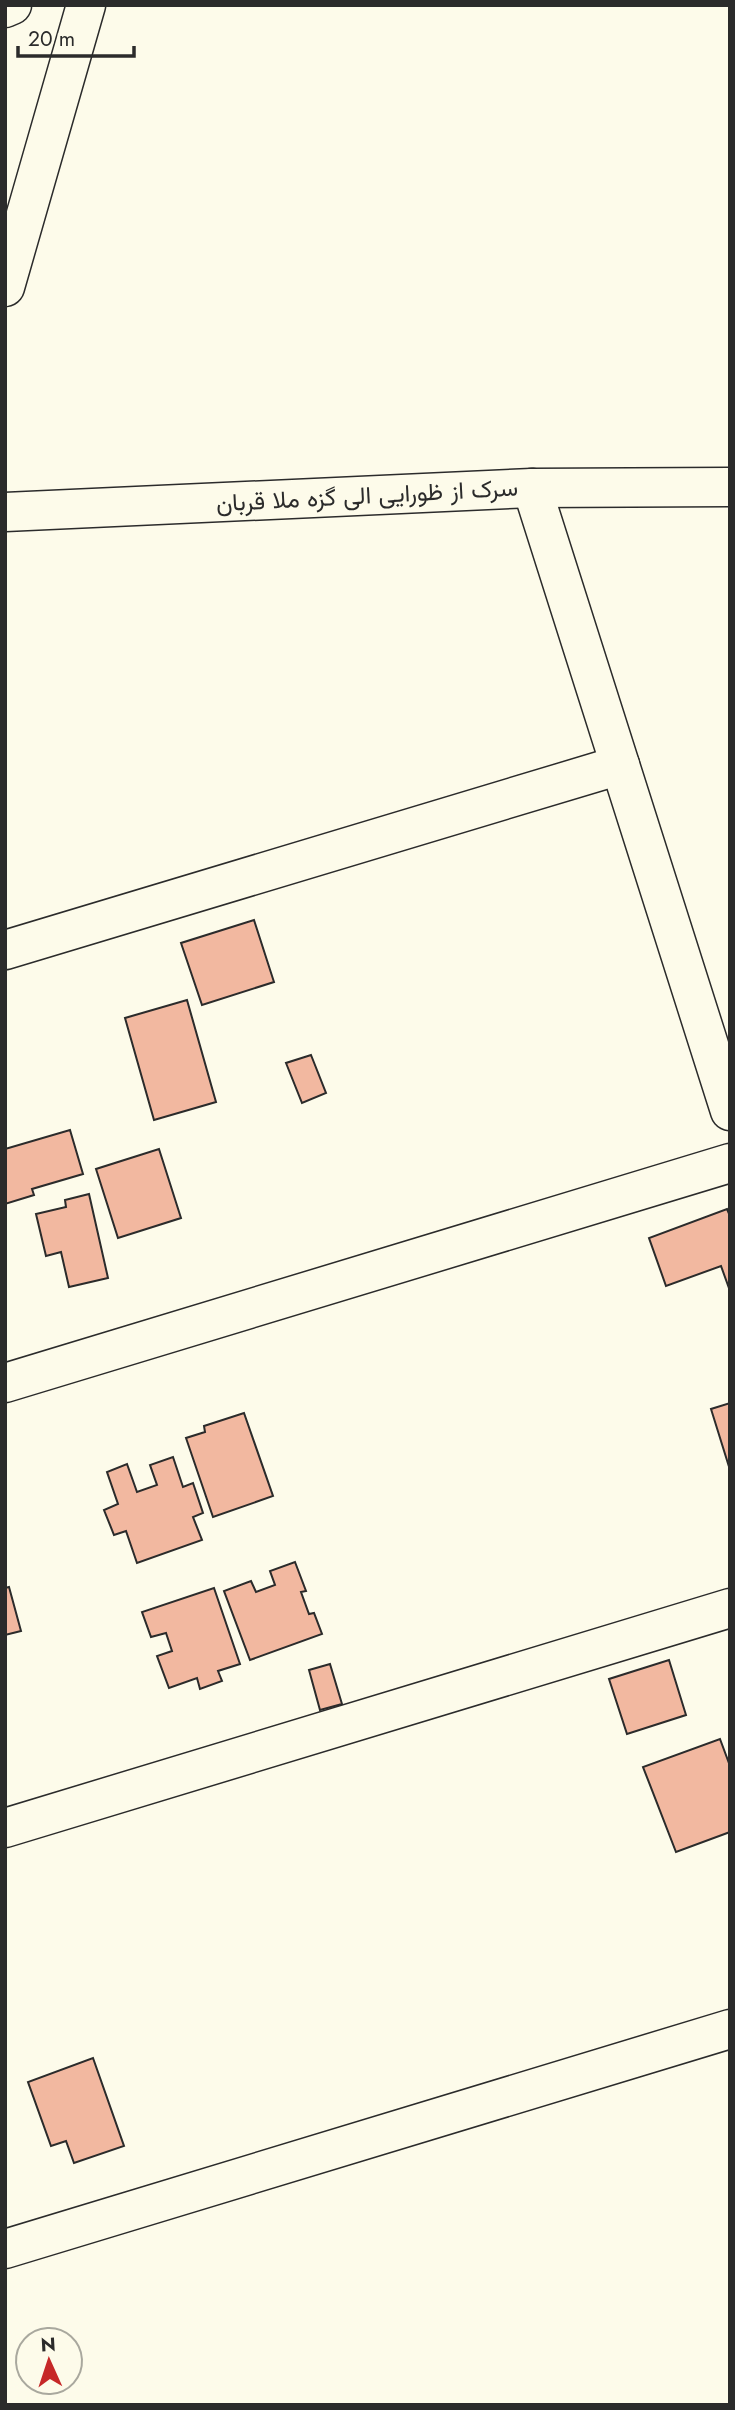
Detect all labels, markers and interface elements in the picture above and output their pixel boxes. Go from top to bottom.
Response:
scale bar [18,14,133,58]
text: 20 m [28,24,75,54]
street label: سرک از ظورایی الی گزه ملا قربان [215,470,519,520]
north arrow [14,2326,84,2396]
text: N [40,2331,56,2358]

